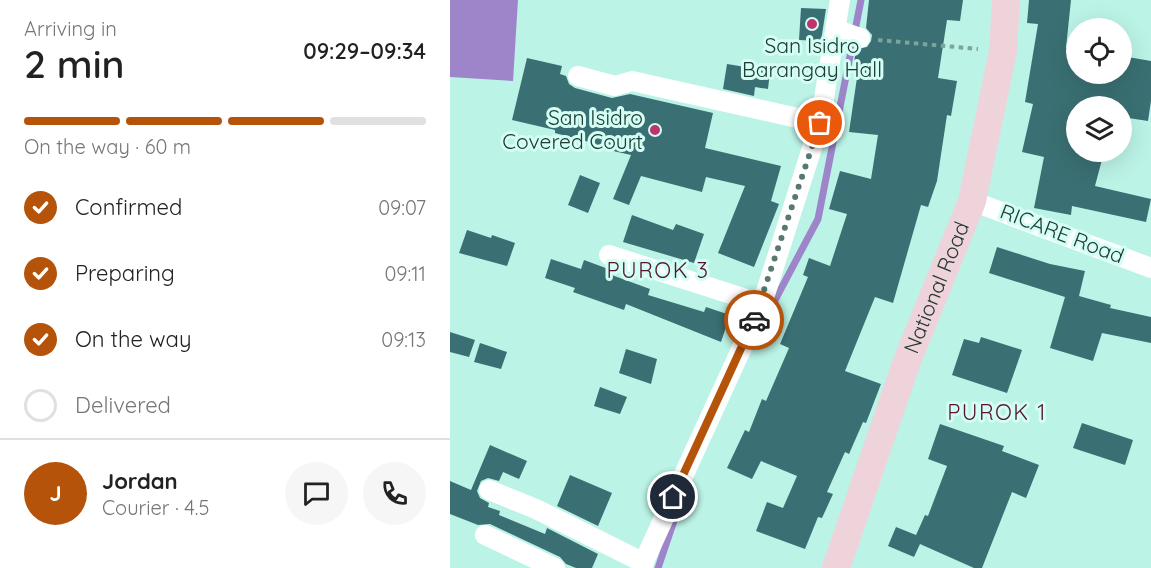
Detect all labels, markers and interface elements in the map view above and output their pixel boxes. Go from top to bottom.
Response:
text: Arriving in [24,16,117,41]
marker: San Isidro Barangay Hall [805,17,819,31]
map controls [1066,18,1132,162]
button: locate [1066,18,1132,84]
place label: San Isidro Barangay Hall [742,32,882,82]
text: 09:29–09:34 [303,37,426,65]
text: 2 min [24,39,125,88]
button: layers [1066,96,1132,162]
pin [794,97,845,148]
place label: San Isidro Covered Court [502,104,643,154]
icon: bag [803,106,836,139]
marker: San Isidro Covered Court [648,123,662,137]
text: On the way · 60 m [24,134,191,159]
icon: check [24,191,57,224]
text: Confirmed [75,193,182,221]
text: 09:07 [378,195,426,220]
street label: RICARE Road [997,198,1128,269]
street label: National Road [897,218,974,357]
district label: PUROK 3 [606,256,710,284]
icon: check [24,257,57,290]
text: Preparing [75,259,175,287]
text: 09:11 [384,261,426,286]
courier [724,290,784,350]
icon: car [738,304,771,337]
icon: check [24,323,57,356]
text: On the way [75,325,191,353]
text: 09:13 [381,327,426,352]
text: Delivered [75,391,171,419]
district label: PUROK 1 [947,398,1047,426]
button: chat [285,462,348,525]
button: phone [363,462,426,525]
text: Jordan [102,467,178,495]
pin [647,471,698,522]
text: J [49,479,62,507]
icon: home [656,480,689,513]
text: Courier · 4.5 [102,495,209,520]

